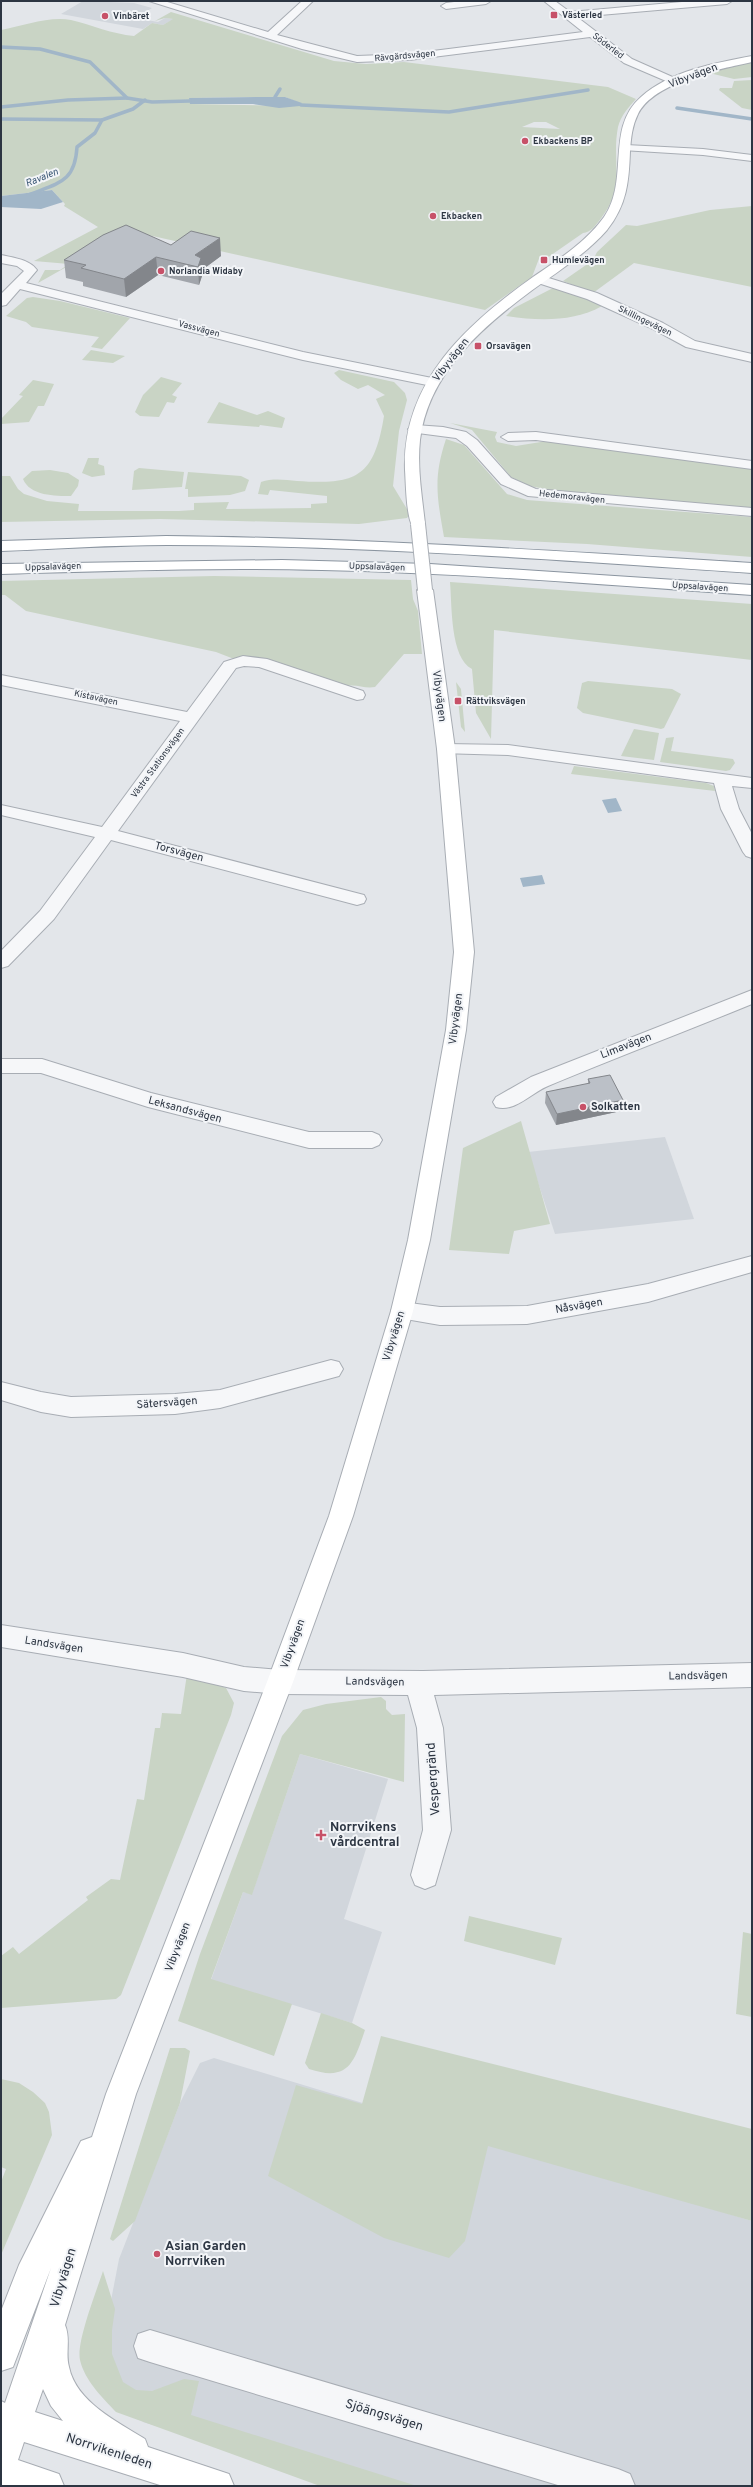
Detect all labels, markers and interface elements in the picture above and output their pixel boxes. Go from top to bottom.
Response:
marker: Västerled [549,10,559,20]
place label: Västerled [562,10,602,21]
marker: Vinbäret [100,11,110,21]
place label: Vinbäret [113,11,150,22]
street label: Söderled [590,31,626,61]
street label: Rävgärdsvägen [374,48,436,64]
street label: Vibyvägen [666,60,720,92]
marker: Ekbackens BP [520,136,530,146]
place label: Ekbackens BP [533,136,593,147]
water label: Ravalen [24,165,61,190]
marker: Ekbacken [428,211,438,221]
place label: Ekbacken [441,211,482,222]
marker: Humlevägen [539,255,549,265]
place label: Humlevägen [552,255,605,266]
marker: Norlandia Widaby [156,266,166,276]
place label: Norlandia Widaby [169,266,243,277]
street label: Skillingevägen [616,303,674,339]
street label: Vassvägen [177,318,221,340]
street label: Vibyvägen [430,335,472,385]
marker: Orsavägen [473,341,483,351]
place label: Orsavägen [486,341,531,352]
street label: Hedemoravägen [538,488,606,506]
street label: Uppsalavägen [25,561,81,573]
street label: Uppsalavägen [349,561,405,573]
street label: Uppsalavägen [672,580,728,594]
street label: Vibyvägen [429,669,449,723]
street label: Kistavägen [73,688,119,708]
marker: Rättviksvägen [453,696,463,706]
place label: Rättviksvägen [466,696,526,707]
street label: Västra Stationsvägen [129,726,187,800]
street label: Torsvägen [153,839,205,865]
street label: Vibyvägen [446,992,466,1046]
street label: Limavägen [598,1030,654,1062]
street label: Leksandsvägen [147,1093,223,1127]
place label: Solkatten [591,1100,640,1114]
marker: Solkatten [578,1102,588,1112]
street label: Nåsvägen [554,1295,604,1317]
street label: Vibyvägen [380,1309,408,1363]
street label: Sätersvägen [136,1394,198,1412]
street label: Vibyvägen [278,1617,308,1671]
street label: Landsvägen [24,1633,84,1657]
street label: Landsvägen [668,1668,728,1684]
street label: Landsvägen [345,1674,405,1690]
street label: Vespergränd [423,1742,445,1816]
place label: Norrvikens vårdcentral [330,1820,400,1851]
marker: Norrvikens vårdcentral [315,1829,327,1841]
street label: Vibyvägen [162,1920,194,1974]
place label: Asian Garden Norrviken [165,2239,246,2270]
street label: Vibyvägen [47,2246,81,2310]
marker: Asian Garden Norrviken [152,2249,162,2259]
street label: Sjöängsvägen [343,2397,425,2435]
street label: Norrvikenleden [64,2431,154,2473]

